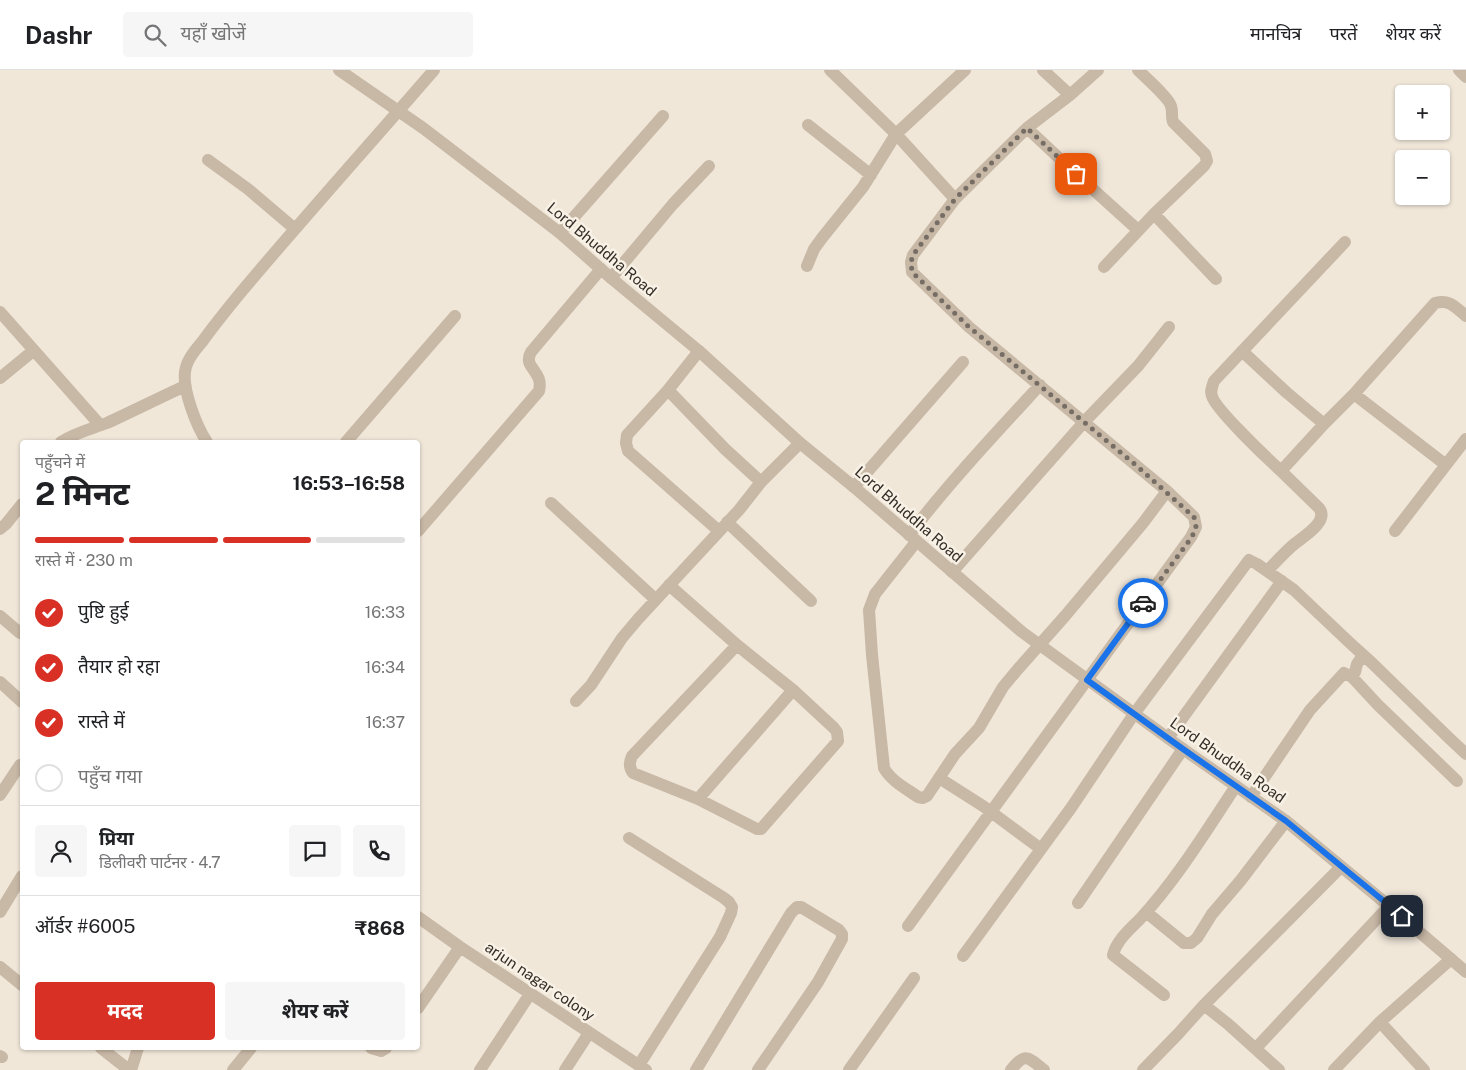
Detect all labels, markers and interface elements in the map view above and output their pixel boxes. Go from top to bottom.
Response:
search box [123,12,473,57]
text: Dashr [25,21,93,49]
icon: search [141,21,169,49]
text: यहाँ खोजें [181,22,246,44]
text: मानचित्र [1250,23,1302,44]
text: परतें [1330,23,1357,44]
text: शेयर करें [1385,23,1441,44]
map controls [1395,85,1450,205]
button: + [1395,85,1450,140]
button: − [1395,150,1450,205]
pin [1055,153,1097,195]
icon: bag [1062,160,1090,188]
street label: Lord Bhuddha Road [544,199,660,299]
text: पहुँचने में [35,453,85,472]
street label: Lord Bhuddha Road [852,463,966,565]
text: 16:53–16:58 [292,472,405,494]
text: 2 मिनट [35,475,130,512]
text: रास्ते में · 230 m [35,551,133,570]
courier [1118,578,1168,628]
icon: car [1129,589,1157,617]
icon: check [35,599,63,627]
text: पुष्टि हुई [78,600,129,622]
text: 16:33 [365,603,405,622]
icon: check [35,654,63,682]
text: तैयार हो रहा [78,655,160,677]
text: 16:34 [365,658,405,677]
icon: check [35,709,63,737]
text: रास्ते में [78,710,125,732]
text: 16:37 [366,713,405,732]
street label: Lord Bhuddha Road [1167,714,1289,806]
text: पहुँच गया [78,765,142,787]
button: person [35,825,87,877]
button: chat [289,825,341,877]
button: phone [353,825,405,877]
text: प्रिया [99,827,134,849]
text: डिलीवरी पार्टनर · 4.7 [99,853,221,872]
pin [1381,895,1423,937]
icon: home [1388,902,1416,930]
text: ऑर्डर #6005 [35,915,135,937]
text: ₹868 [355,917,405,939]
street label: arjun nagar colony [482,938,598,1024]
button: मदद [35,982,215,1040]
button: शेयर करें [225,982,405,1040]

